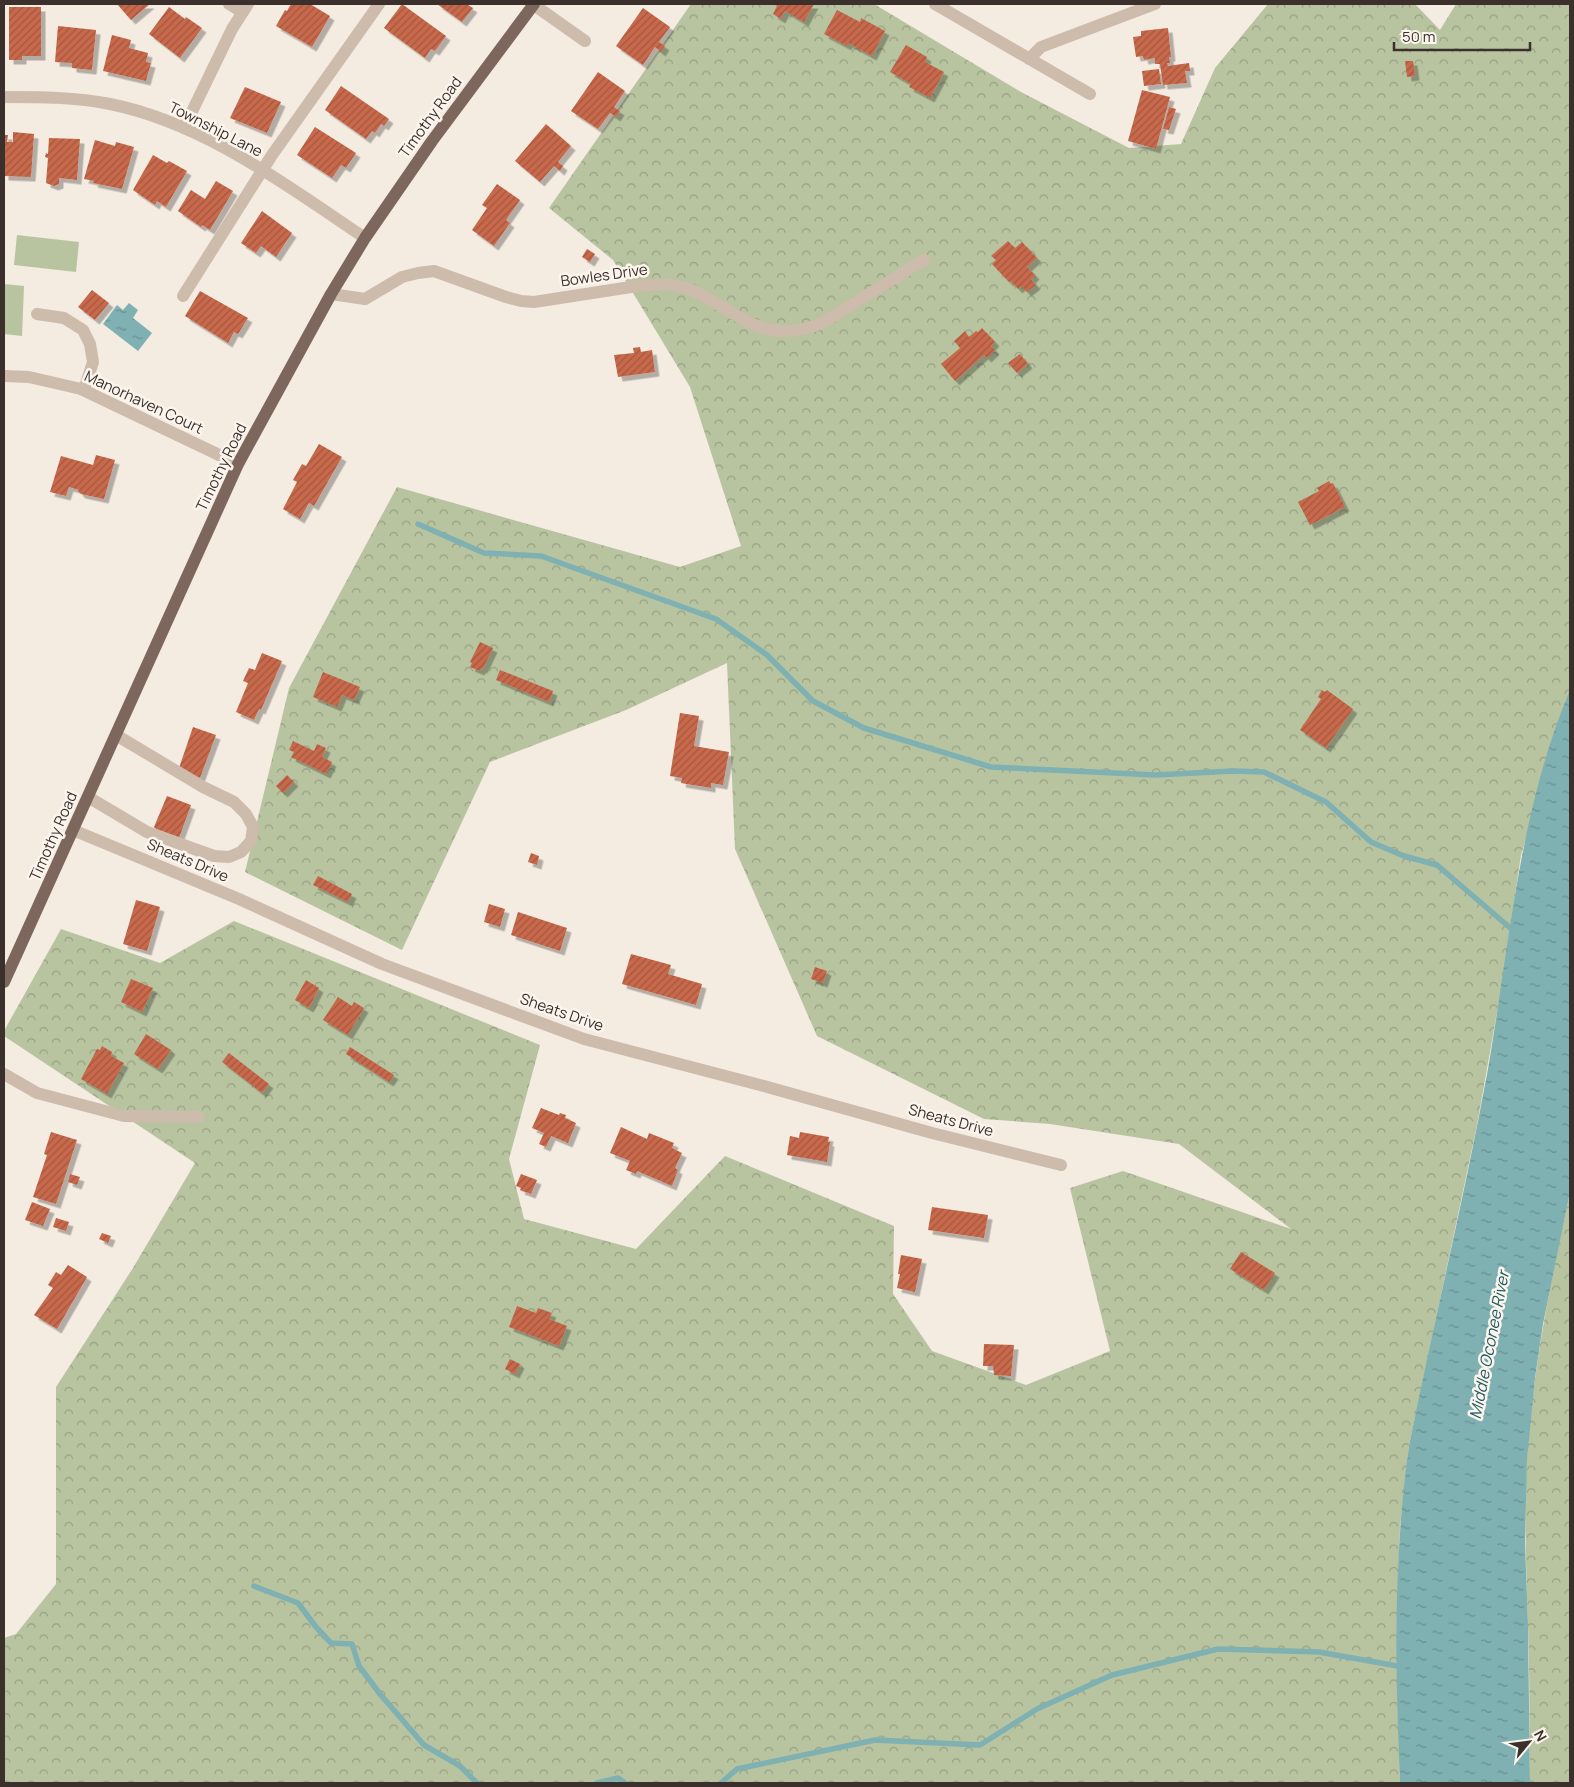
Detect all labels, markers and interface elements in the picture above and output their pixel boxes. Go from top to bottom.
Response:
scale bar [1394,20,1530,52]
text: 50 m [1402,26,1436,47]
street label: Timothy Road [393,72,467,162]
street label: Township Lane [166,96,267,162]
street label: Bowles Drive [559,258,649,291]
street label: Manorhaven Court [81,365,207,439]
street label: Timothy Road [191,420,251,514]
street label: Timothy Road [24,788,82,884]
street label: Sheats Drive [144,833,232,887]
street label: Sheats Drive [517,988,607,1036]
street label: Sheats Drive [906,1099,996,1141]
water label: Middle Oconee River [1464,1267,1515,1421]
north arrow [1504,1717,1554,1767]
text: N [1530,1726,1552,1744]

